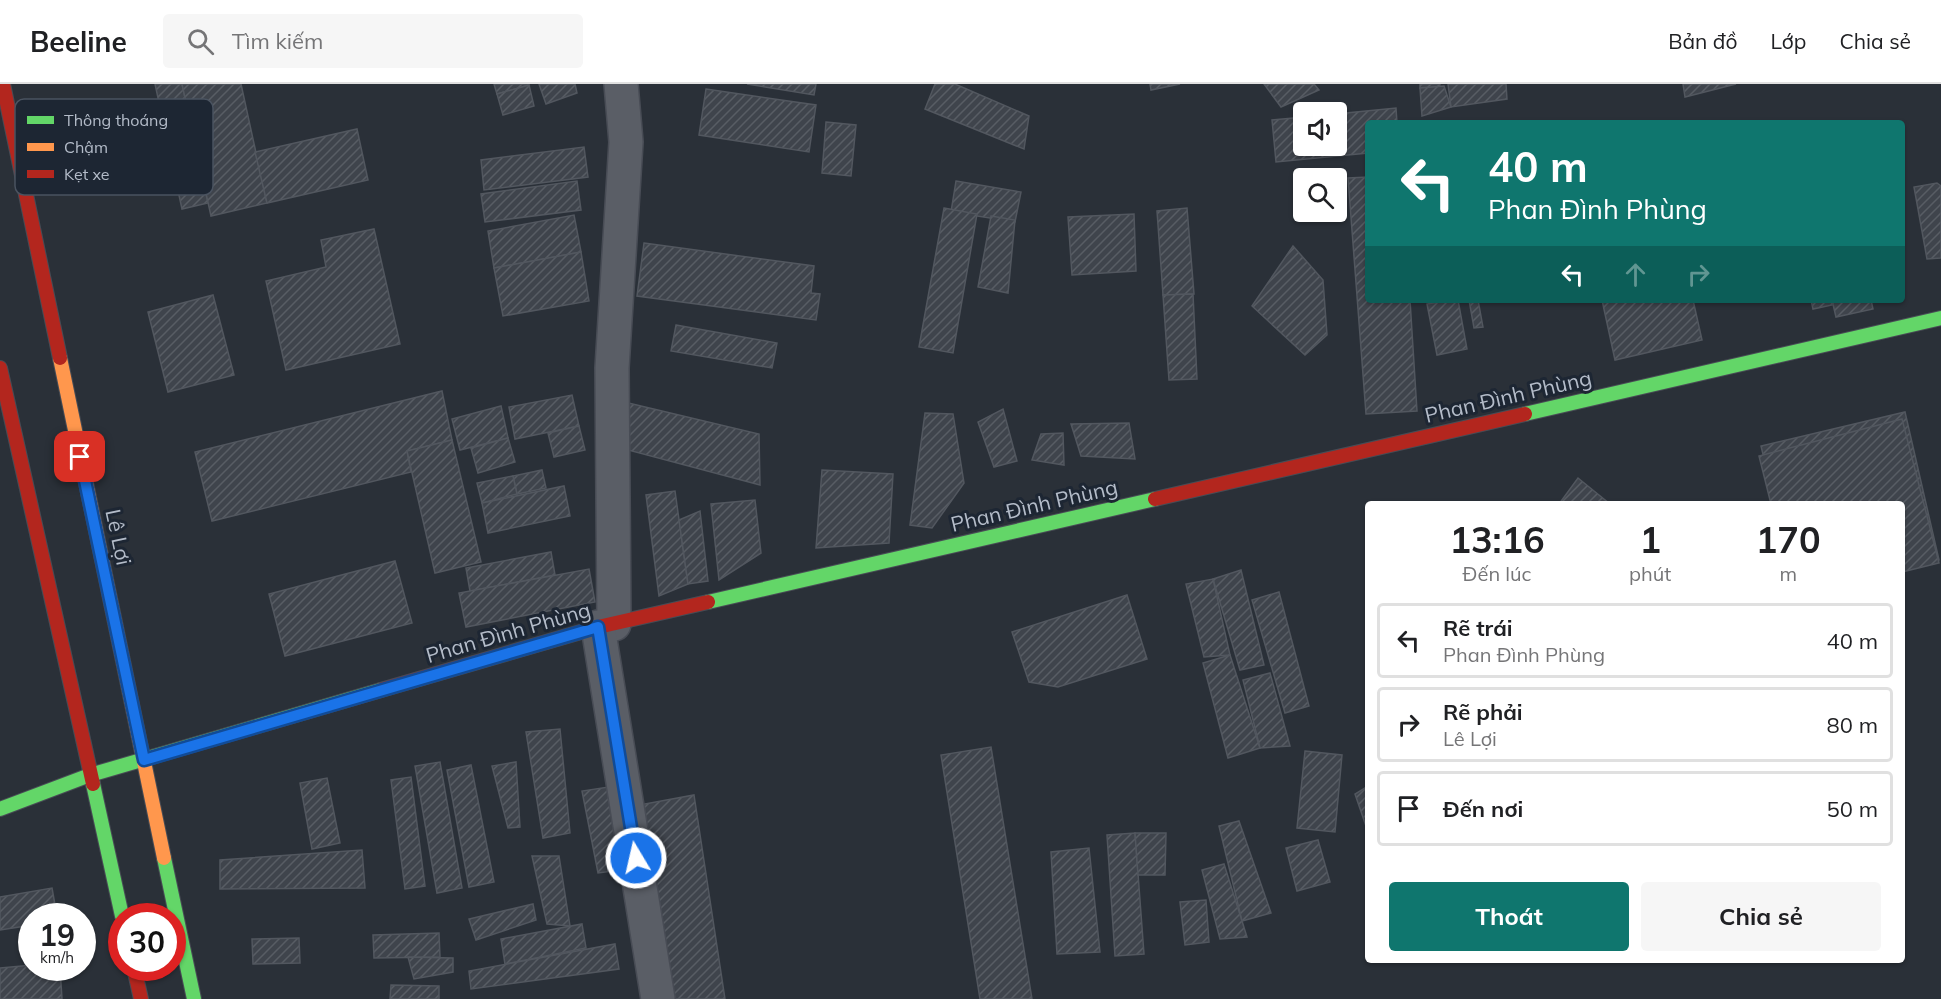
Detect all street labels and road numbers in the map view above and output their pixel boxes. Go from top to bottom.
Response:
street label: Phan Đình Phùng [1422,364,1594,428]
street label: Phan Đình Phùng [948,473,1120,537]
street label: Lê Lợi [100,507,138,567]
street label: Phan Đình Phùng [423,596,593,668]

